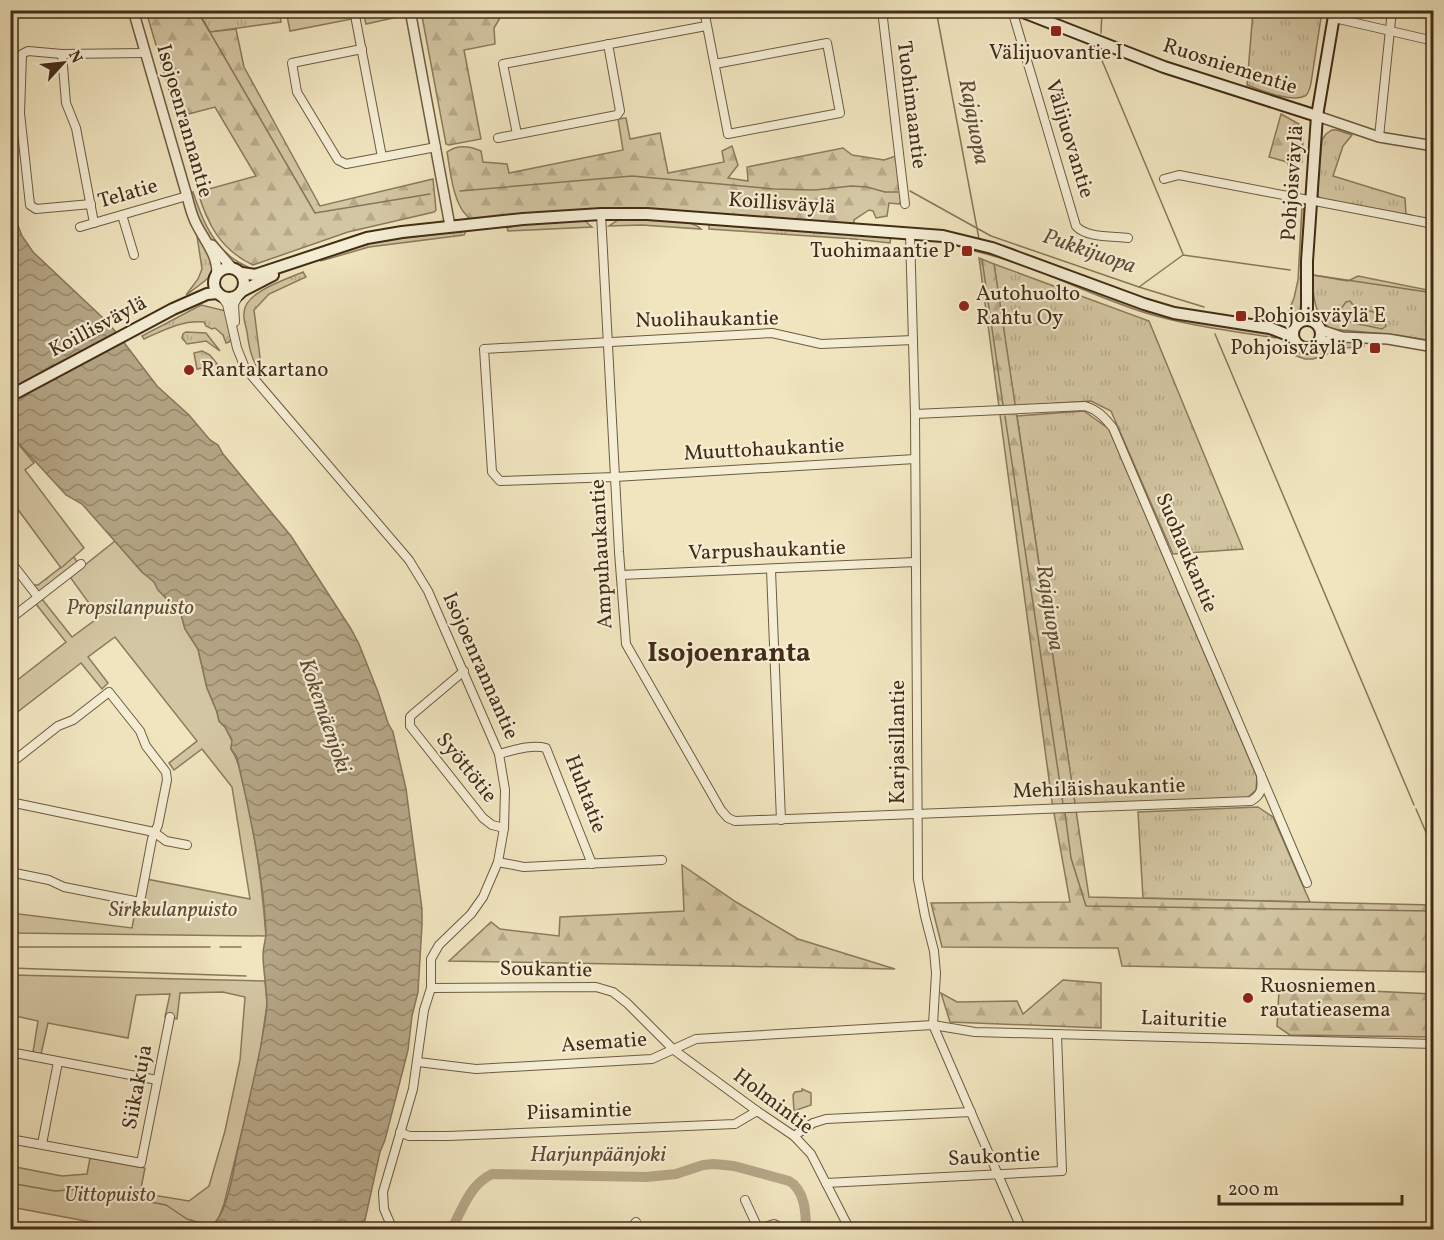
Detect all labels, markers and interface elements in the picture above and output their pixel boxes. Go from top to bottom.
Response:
marker: Välijuovantie I [1049,24,1063,38]
street label: Ruosniementie [1159,32,1301,102]
north arrow [33,33,93,93]
street label: Tuohimaantie [889,39,933,171]
place label: Välijuovantie I [989,39,1123,68]
street label: Isojoenrannantie [148,41,220,201]
text: N [62,47,87,68]
street label: Välijuovantie [1037,76,1101,202]
water label: Rajajuopa [950,77,996,167]
street label: Pohjoisväylä [1274,124,1312,242]
street label: Telatie [95,172,161,216]
street label: Koillisväylä [727,186,837,222]
water label: Pukkijuopa [1038,222,1140,282]
place label: Tuohimaantie P [810,237,955,266]
marker: Tuohimaantie P [960,244,974,258]
place label: Autohuolto Rahtu Oy [976,280,1080,333]
street label: Koillisväylä [44,289,152,365]
marker: Autohuolto Rahtu Oy [957,299,971,313]
place label: Pohjoisväylä E [1253,302,1386,331]
street label: Nuolihaukantie [635,304,779,336]
marker: Pohjoisväylä E [1234,309,1248,323]
place label: Pohjoisväylä P [1230,334,1363,363]
marker: Pohjoisväylä P [1368,341,1382,355]
place label: Rantakartano [201,356,328,385]
marker: Rantakartano [182,363,196,377]
street label: Muuttohaukantie [683,431,845,469]
street label: Ampuhaukantie [584,478,620,630]
street label: Suohaukantie [1148,489,1224,617]
street label: Varpushaukantie [688,534,846,568]
water label: Rajajuopa [1027,563,1071,653]
street label: Isojoenrannantie [435,588,525,744]
park label: Propsilanpuisto [66,594,194,623]
district label: Isojoenranta [647,635,811,673]
water label: Kokemäenjoki [290,655,358,778]
street label: Karjasillantie [884,680,913,804]
street label: Syöttötie [429,727,503,809]
street label: Huhtatie [557,751,613,837]
street label: Mehiläishaukantie [1012,771,1186,807]
park label: Sirkkulanpuisto [109,896,238,925]
street label: Soukantie [499,955,593,985]
place label: Ruosniemen rautatieasema [1260,972,1391,1025]
marker: Ruosniemen rautatieasema [1241,991,1255,1005]
street label: Laituritie [1140,1004,1228,1036]
street label: Asematie [560,1026,648,1060]
street label: Siikakuja [116,1042,160,1132]
street label: Holmintie [727,1062,819,1142]
street label: Piisamintie [526,1096,632,1128]
water label: Harjunpäänjoki [530,1140,666,1171]
street label: Saukontie [947,1140,1041,1174]
scale bar [1219,1168,1402,1206]
text: 200 m [1228,1178,1279,1203]
park label: Uittopuisto [64,1181,156,1210]

